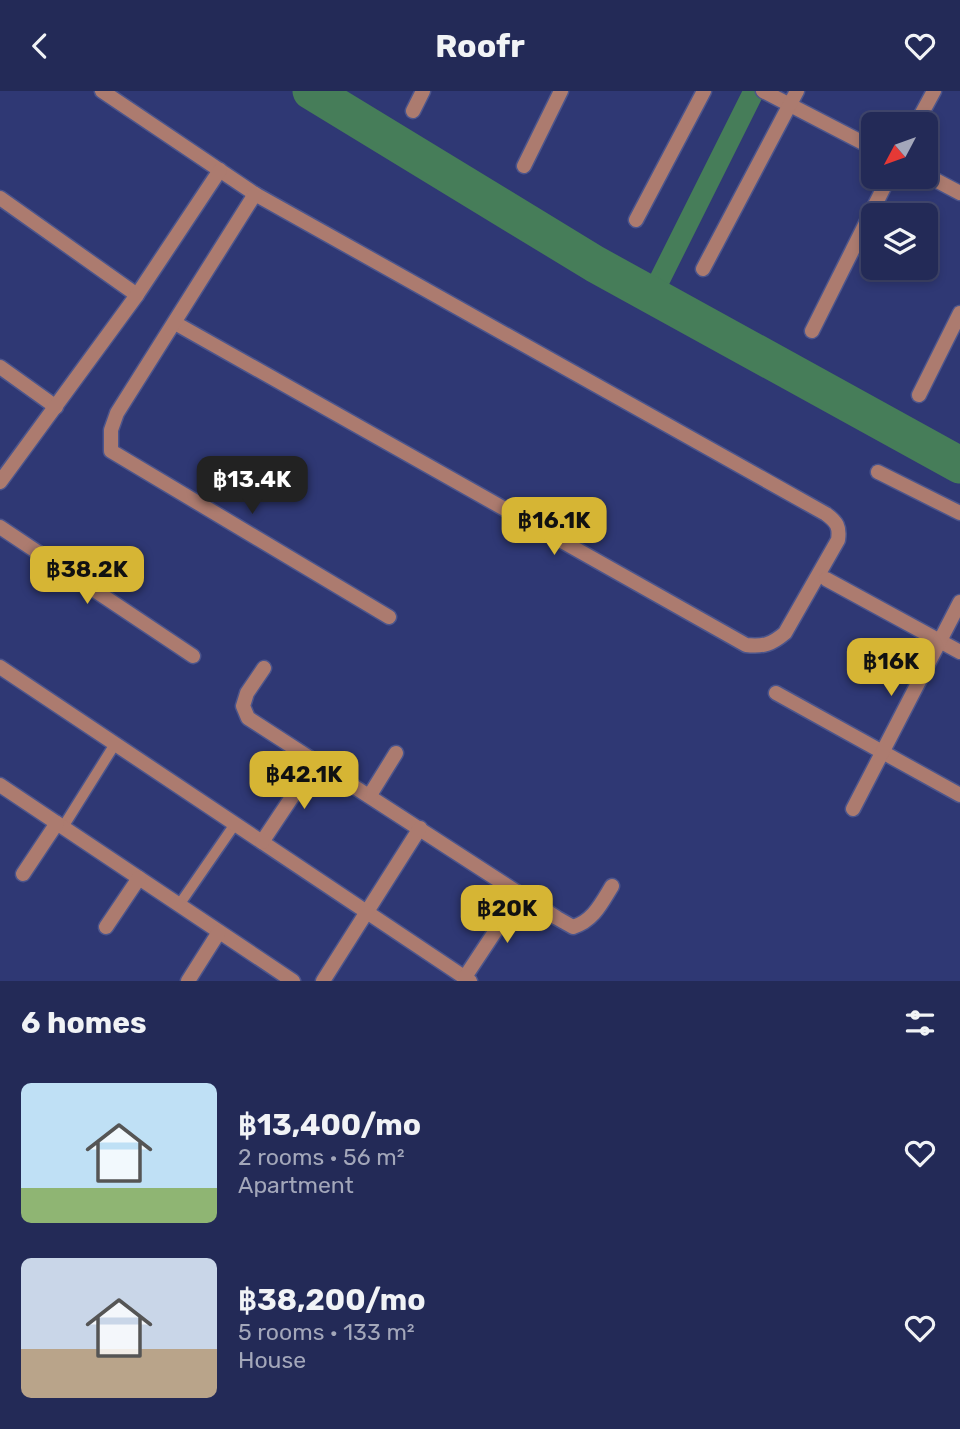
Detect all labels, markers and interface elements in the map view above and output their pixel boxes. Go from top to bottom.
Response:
icon: back [21,27,59,65]
text: Roofr [435,27,525,65]
icon: heart [901,27,939,65]
north arrow [861,112,938,189]
map controls [861,112,938,280]
button: layers [861,203,938,280]
pin: ฿13.4K [195,457,309,516]
text: ฿13.4K [213,465,291,493]
pin: ฿16.1K [497,497,611,557]
text: ฿16.1K [518,506,590,534]
pin: ฿38.2K [30,547,144,606]
text: ฿38.2K [46,555,128,583]
pin: ฿16K [850,639,932,698]
text: ฿16K [863,647,919,675]
pin: ฿42.1K [247,751,361,811]
text: ฿42.1K [265,760,343,788]
pin: ฿20K [466,885,548,945]
text: ฿20K [477,894,537,922]
icon: filters [901,1004,939,1042]
text: 6 homes [21,1005,147,1041]
text: ฿13,400/mo [238,1107,421,1143]
icon: home [77,1111,161,1195]
icon: heart [901,1134,939,1172]
text: 2 rooms · 56 m² [238,1143,405,1171]
text: Apartment [238,1171,354,1199]
text: ฿38,200/mo [238,1282,425,1318]
icon: home [77,1286,161,1370]
icon: heart [901,1309,939,1347]
text: 5 rooms · 133 m² [238,1318,415,1346]
text: House [238,1346,306,1374]

